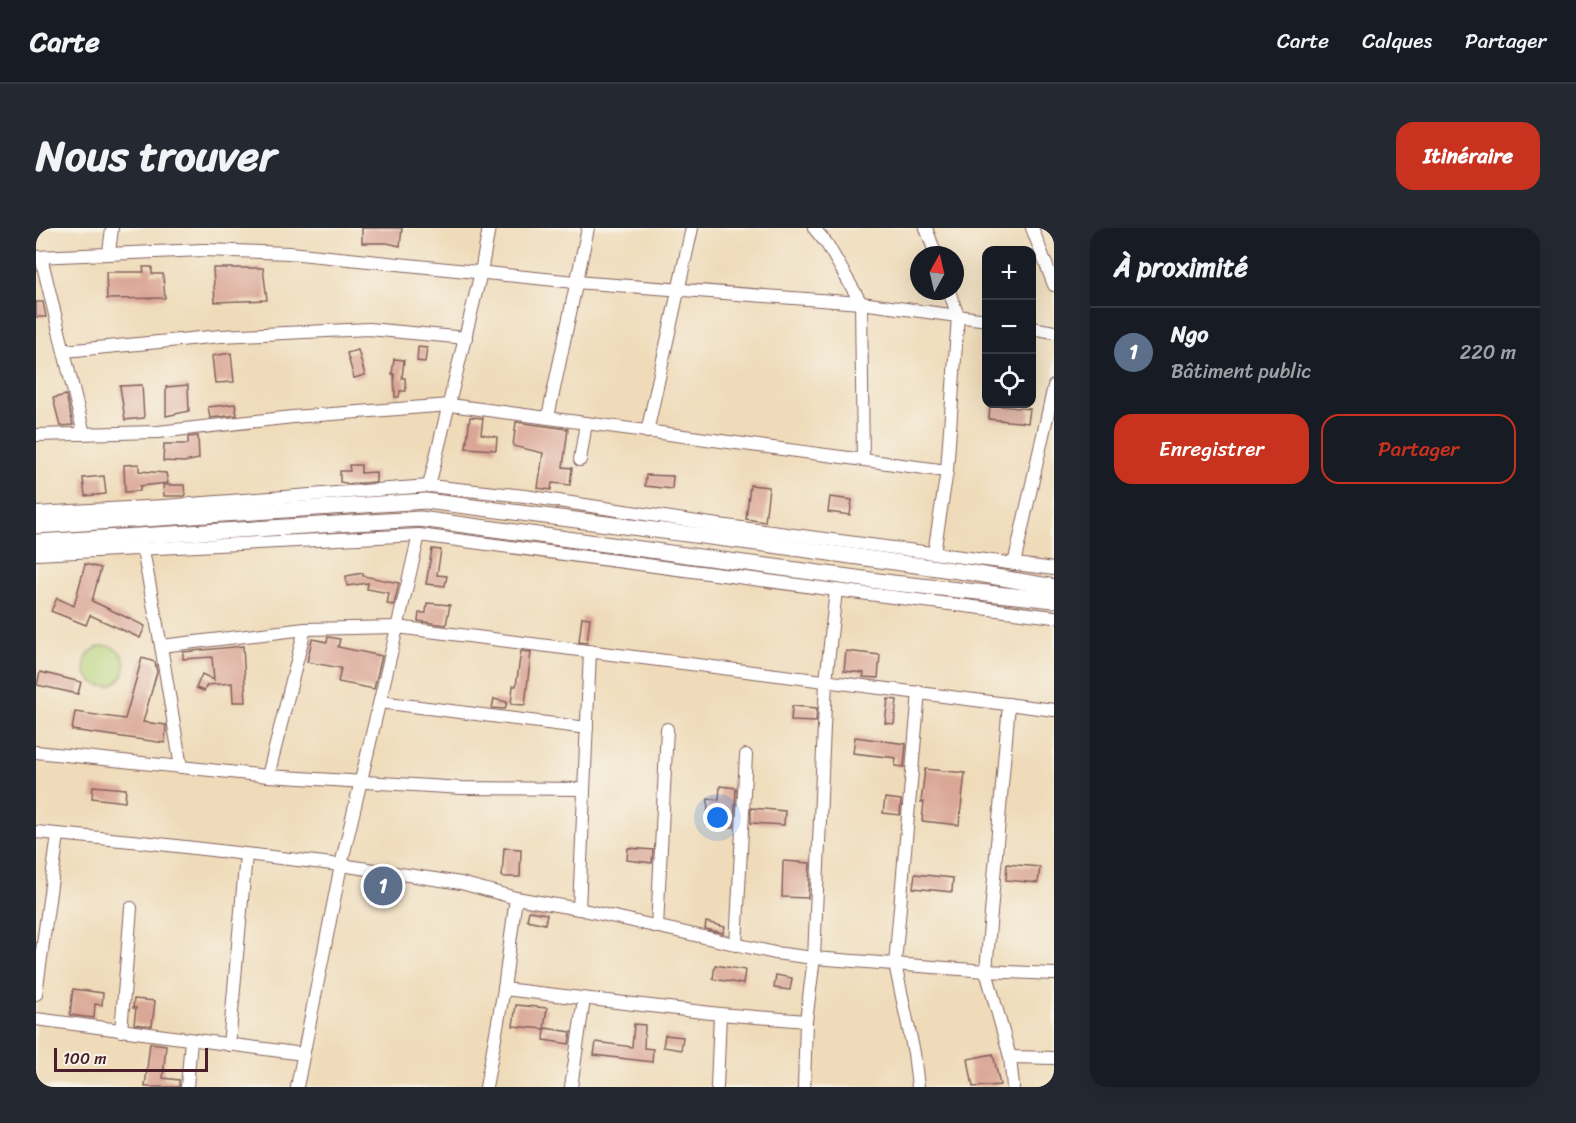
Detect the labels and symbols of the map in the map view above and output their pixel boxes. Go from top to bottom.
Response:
north arrow [910,246,964,300]
your location [703,803,732,832]
pin: 1 [364,864,402,908]
scale bar [54,1045,208,1072]

